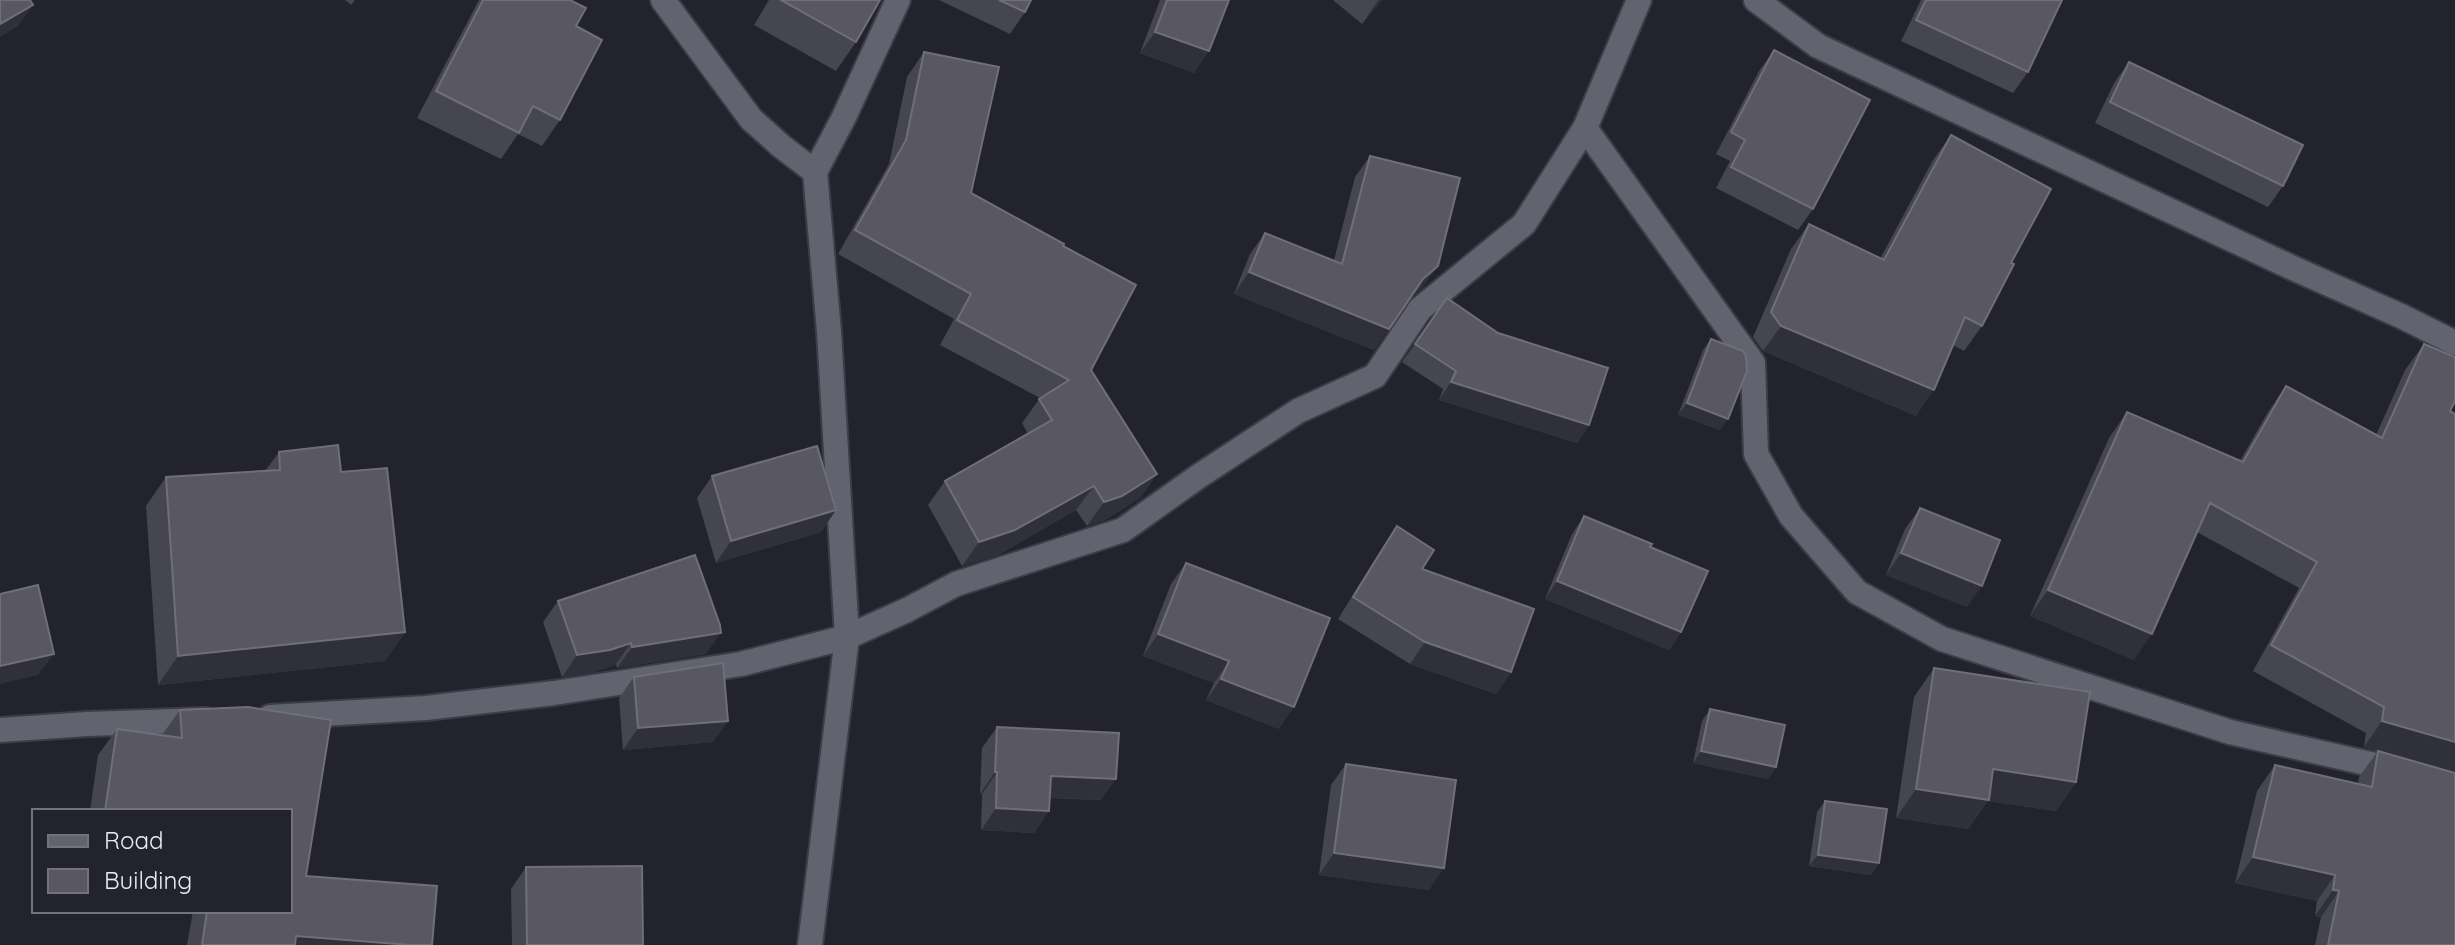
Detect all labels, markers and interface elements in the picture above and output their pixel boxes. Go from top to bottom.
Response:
legend [32,809,292,913]
text: Road [104,825,164,855]
text: Building [104,865,192,895]

